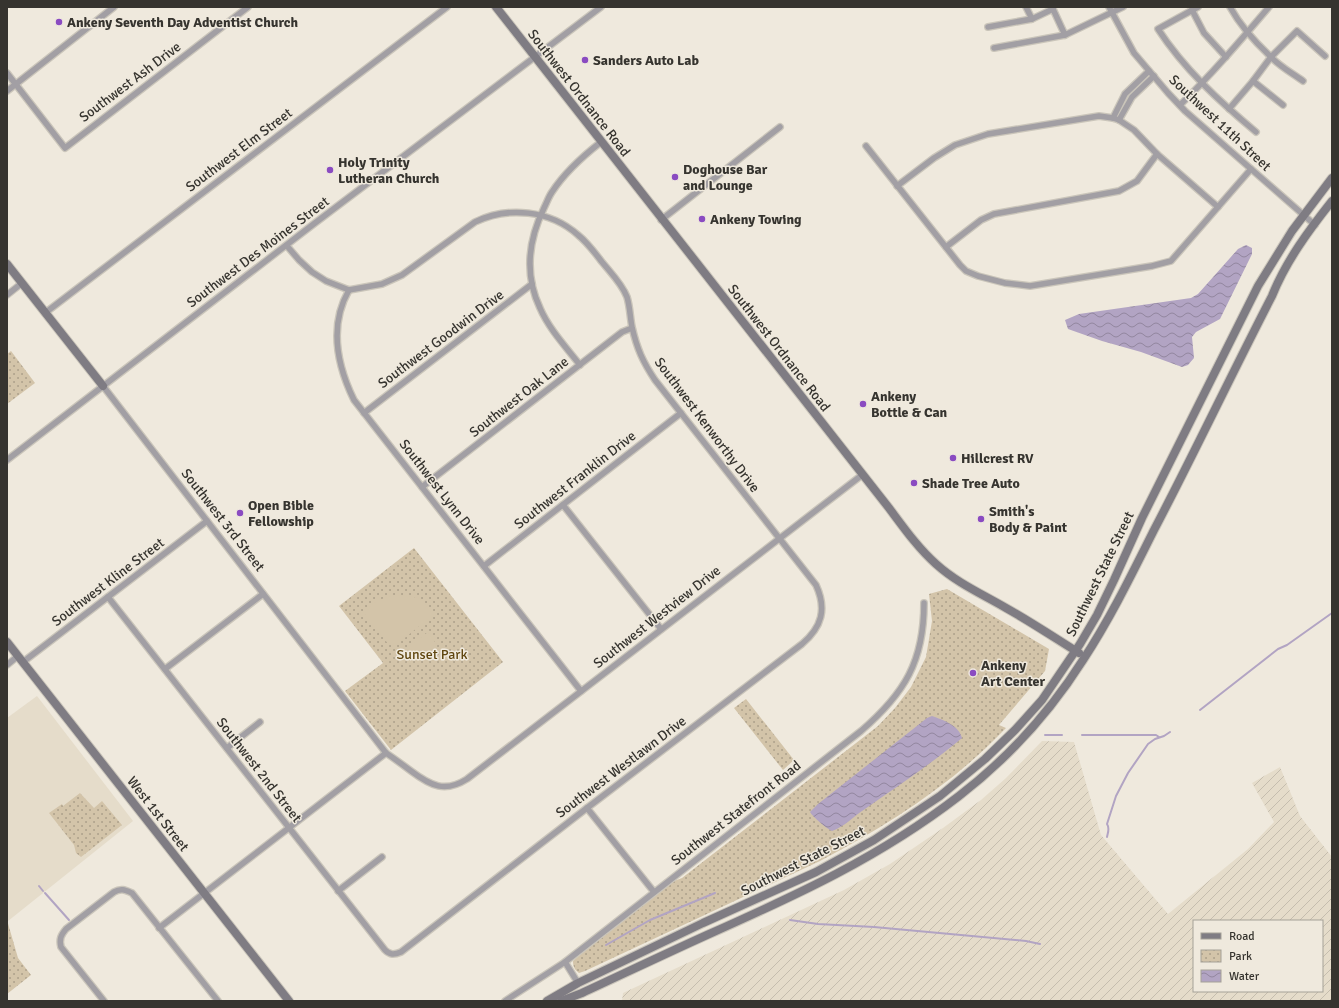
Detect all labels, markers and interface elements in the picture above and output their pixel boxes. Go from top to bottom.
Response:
place label: Ankeny Seventh Day Adventist Church [67,14,298,31]
marker: Ankeny Seventh Day Adventist Church [54,17,64,27]
street label: Southwest Ordnance Road [524,26,634,160]
street label: Southwest Ash Drive [76,38,184,126]
place label: Sanders Auto Lab [593,52,699,69]
marker: Sanders Auto Lab [580,55,590,65]
street label: Southwest 11th Street [1165,71,1275,175]
street label: Southwest Elm Street [182,104,296,196]
place label: Holy Trinity Lutheran Church [338,154,440,187]
place label: Doghouse Bar and Lounge [683,161,768,194]
marker: Holy Trinity Lutheran Church [325,165,335,175]
marker: Doghouse Bar and Lounge [670,172,680,182]
street label: Southwest Des Moines Street [183,193,333,311]
place label: Ankeny Towing [710,211,802,228]
marker: Ankeny Towing [697,214,707,224]
street label: Southwest Ordnance Road [724,281,834,415]
street label: Southwest Goodwin Drive [375,286,507,392]
street label: Southwest Oak Lane [466,353,572,441]
street label: Southwest Kenworthy Drive [651,354,763,496]
place label: Ankeny Bottle & Can [871,388,948,421]
marker: Ankeny Bottle & Can [858,399,868,409]
street label: Southwest Franklin Drive [511,427,639,533]
street label: Southwest Lynn Drive [396,436,488,548]
place label: Hillcrest RV [961,450,1034,467]
marker: Hillcrest RV [948,453,958,463]
street label: Southwest 3rd Street [178,465,268,575]
place label: Shade Tree Auto [922,475,1020,492]
marker: Shade Tree Auto [909,478,919,488]
place label: Open Bible Fellowship [248,497,314,530]
place label: Smith's Body & Paint [989,503,1068,536]
marker: Open Bible Fellowship [235,508,245,518]
street label: Southwest State Street [1062,509,1138,639]
marker: Smith's Body & Paint [976,514,986,524]
street label: Southwest Kline Street [48,534,168,630]
street label: Southwest Westview Drive [590,562,724,672]
park label: Sunset Park [396,646,468,663]
place label: Ankeny Art Center [981,657,1045,690]
marker: Ankeny Art Center [968,668,978,678]
street label: Southwest Westlawn Drive [553,712,689,822]
street label: Southwest 2nd Street [213,714,305,826]
street label: Southwest Statefront Road [668,757,804,869]
street label: West 1st Street [123,773,193,855]
street label: Southwest State Street [738,822,868,900]
legend [1193,920,1323,992]
text: Road [1229,929,1255,944]
text: Park [1229,949,1252,964]
text: Water [1229,969,1260,984]

